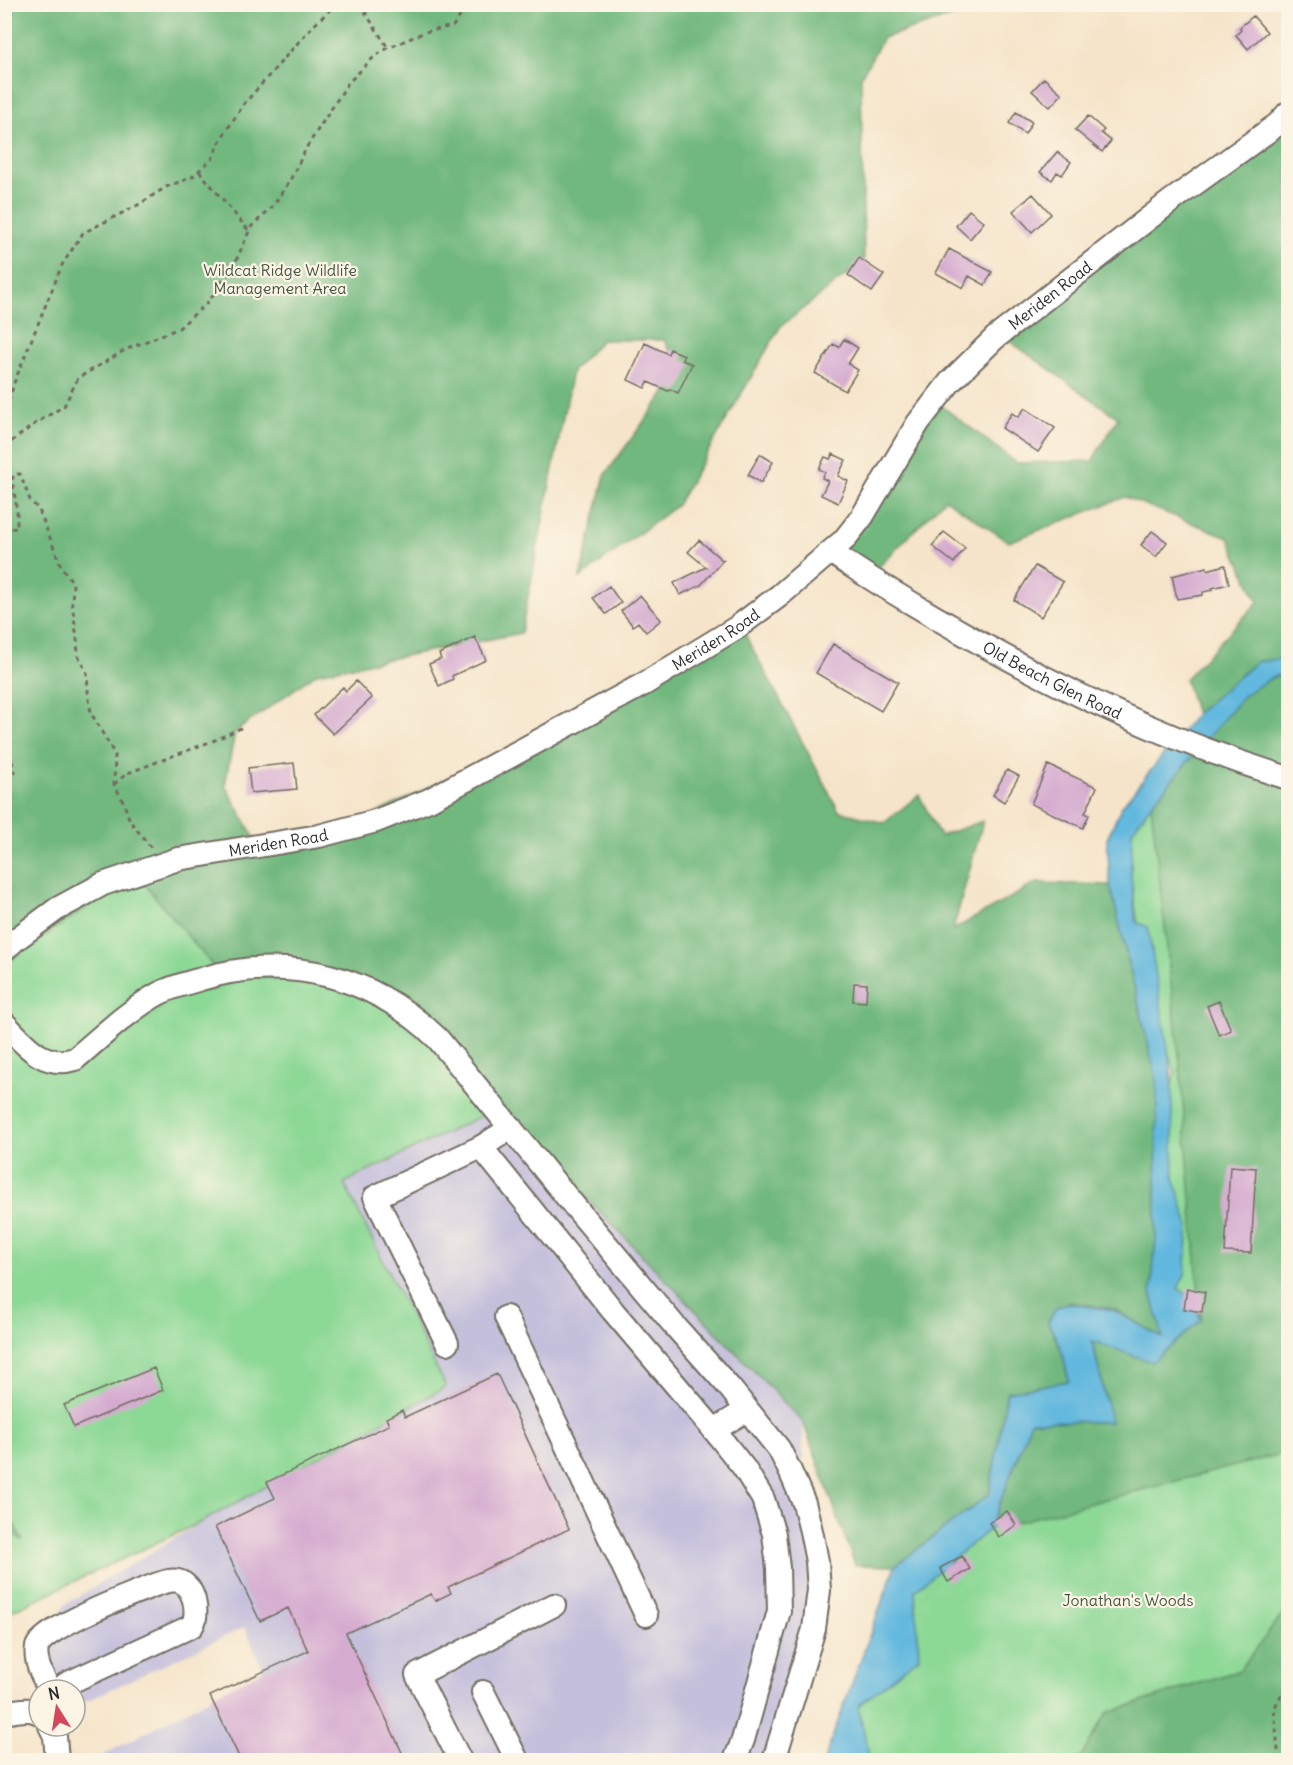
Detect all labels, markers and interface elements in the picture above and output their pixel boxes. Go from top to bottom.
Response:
street label: Meriden Road [1004,256,1096,334]
park label: Wildcat Ridge Wildlife Management Area [203,260,357,298]
street label: Meriden Road [668,604,763,675]
street label: Old Beach Glen Road [979,637,1125,723]
street label: Meriden Road [227,824,330,861]
park label: Jonathan's Woods [1062,1590,1194,1610]
north arrow [27,1678,87,1738]
text: N [46,1682,61,1704]

